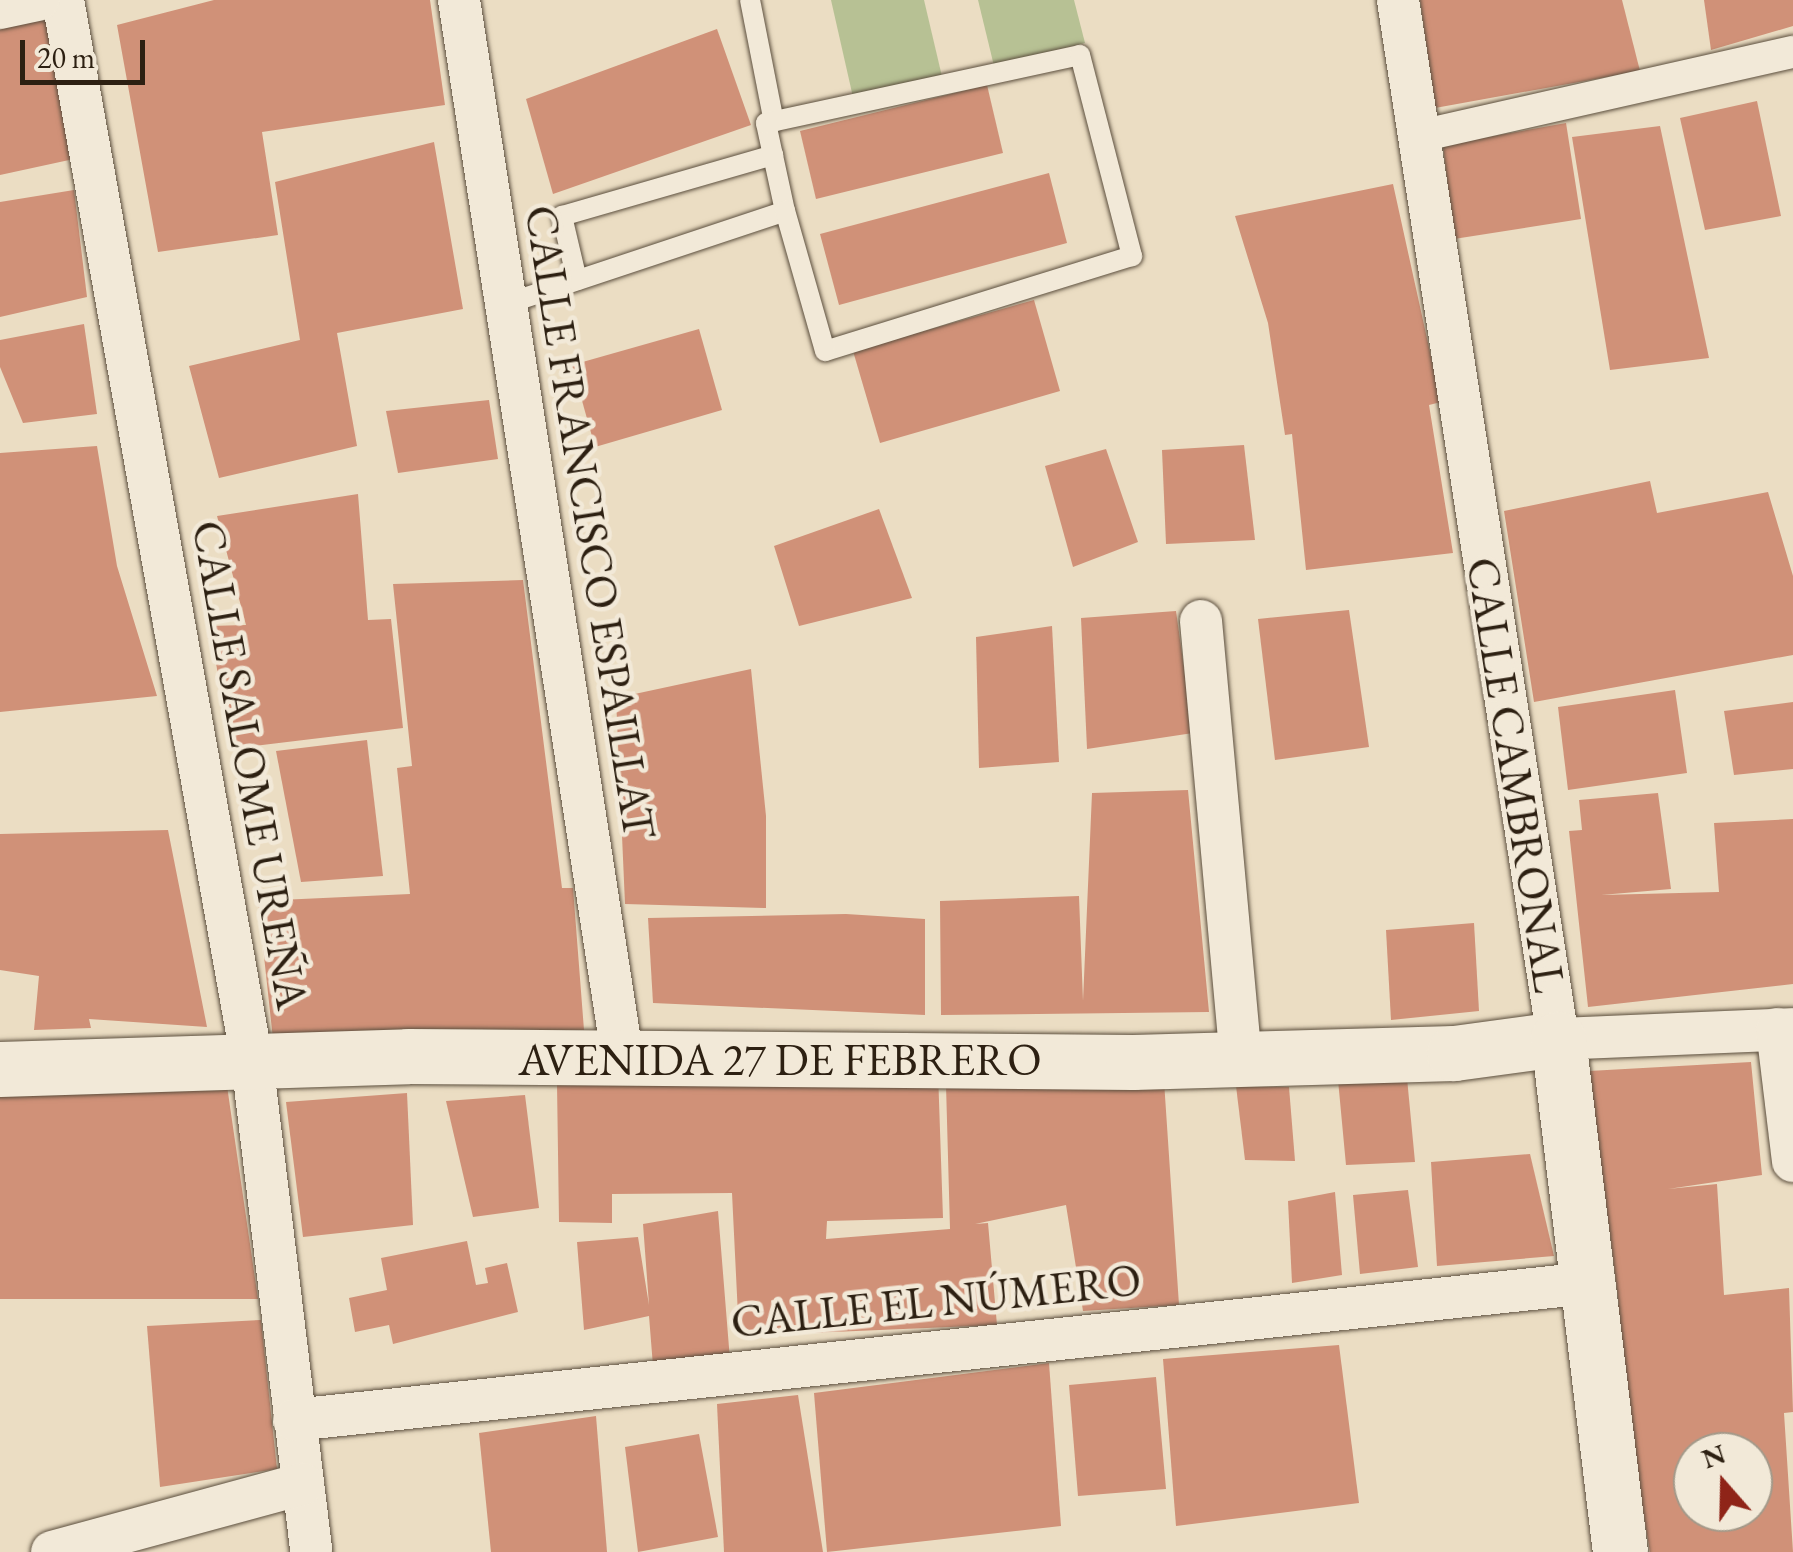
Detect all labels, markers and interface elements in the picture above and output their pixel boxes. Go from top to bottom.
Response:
scale bar [25,20,150,82]
text: 20 m [37,38,95,77]
street label: CALLE FRANCISCO ESPAILLAT [513,202,667,842]
street label: CALLE SALOME UREÑA [180,517,320,1013]
street label: CALLE CAMBRONAL [1455,554,1577,996]
street label: AVENIDA 27 DE FEBRERO [518,1033,1042,1087]
street label: CALLE EL NÚMERO [728,1253,1144,1349]
north arrow [1673,1432,1773,1532]
text: N [1697,1435,1730,1476]

